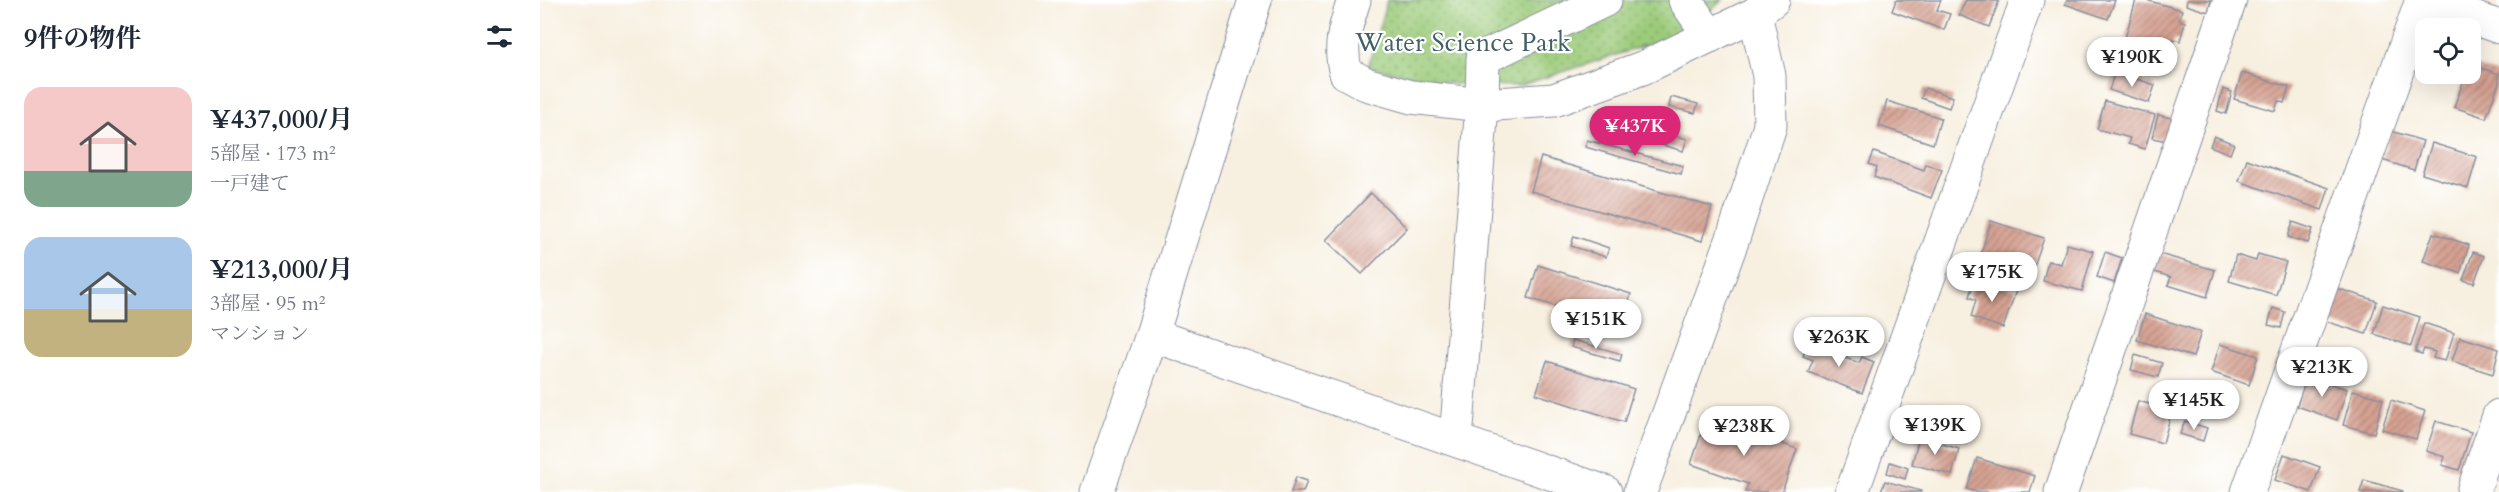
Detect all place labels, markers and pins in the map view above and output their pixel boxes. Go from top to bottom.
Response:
pin: ¥190K [2090,37,2174,88]
pin: ¥437K [1593,106,1677,157]
pin: ¥175K [1950,252,2034,303]
pin: ¥151K [1554,299,1638,350]
pin: ¥263K [1797,317,1881,368]
pin: ¥213K [2280,347,2364,398]
pin: ¥145K [2152,380,2236,431]
pin: ¥139K [1893,405,1977,456]
pin: ¥238K [1702,406,1786,457]

